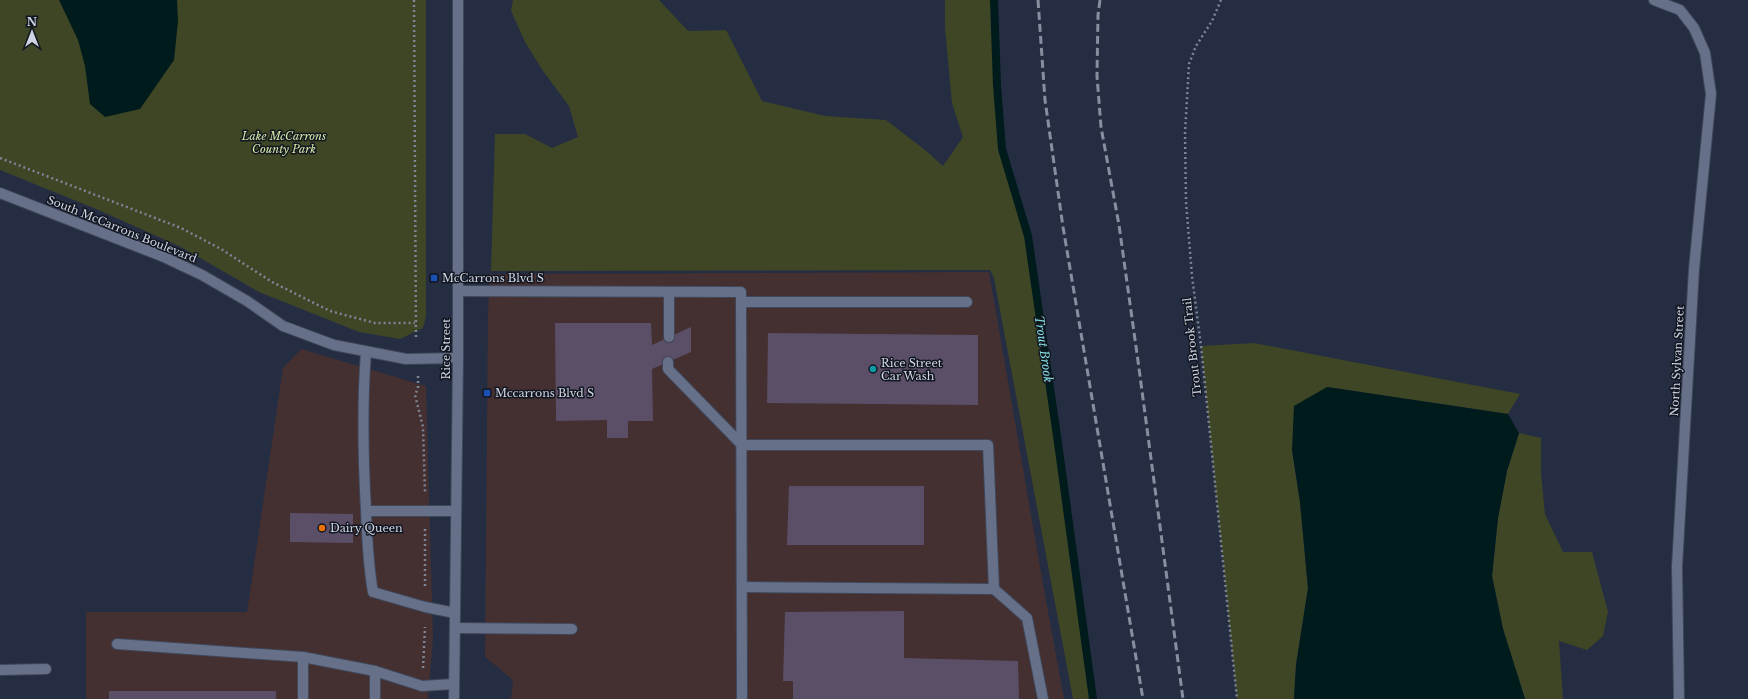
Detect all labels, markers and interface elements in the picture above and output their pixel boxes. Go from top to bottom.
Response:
north arrow [12,12,52,52]
text: N [27,15,38,29]
park label: Lake McCarrons County Park [241,129,326,156]
street label: South McCarrons Boulevard [45,192,199,266]
place label: McCarrons Blvd S [442,271,544,285]
marker: McCarrons Blvd S [429,273,439,283]
street label: Trout Brook Trail [1180,297,1204,397]
street label: North Sylvan Street [1667,304,1687,417]
water label: Trout Brook [1032,314,1056,384]
street label: Rice Street [439,318,453,379]
place label: Rice Street Car Wash [881,356,943,383]
marker: Rice Street Car Wash [868,364,878,374]
place label: Mccarrons Blvd S [495,386,594,400]
marker: Mccarrons Blvd S [482,388,492,398]
place label: Dairy Queen [330,521,403,535]
marker: Dairy Queen [317,523,327,533]

